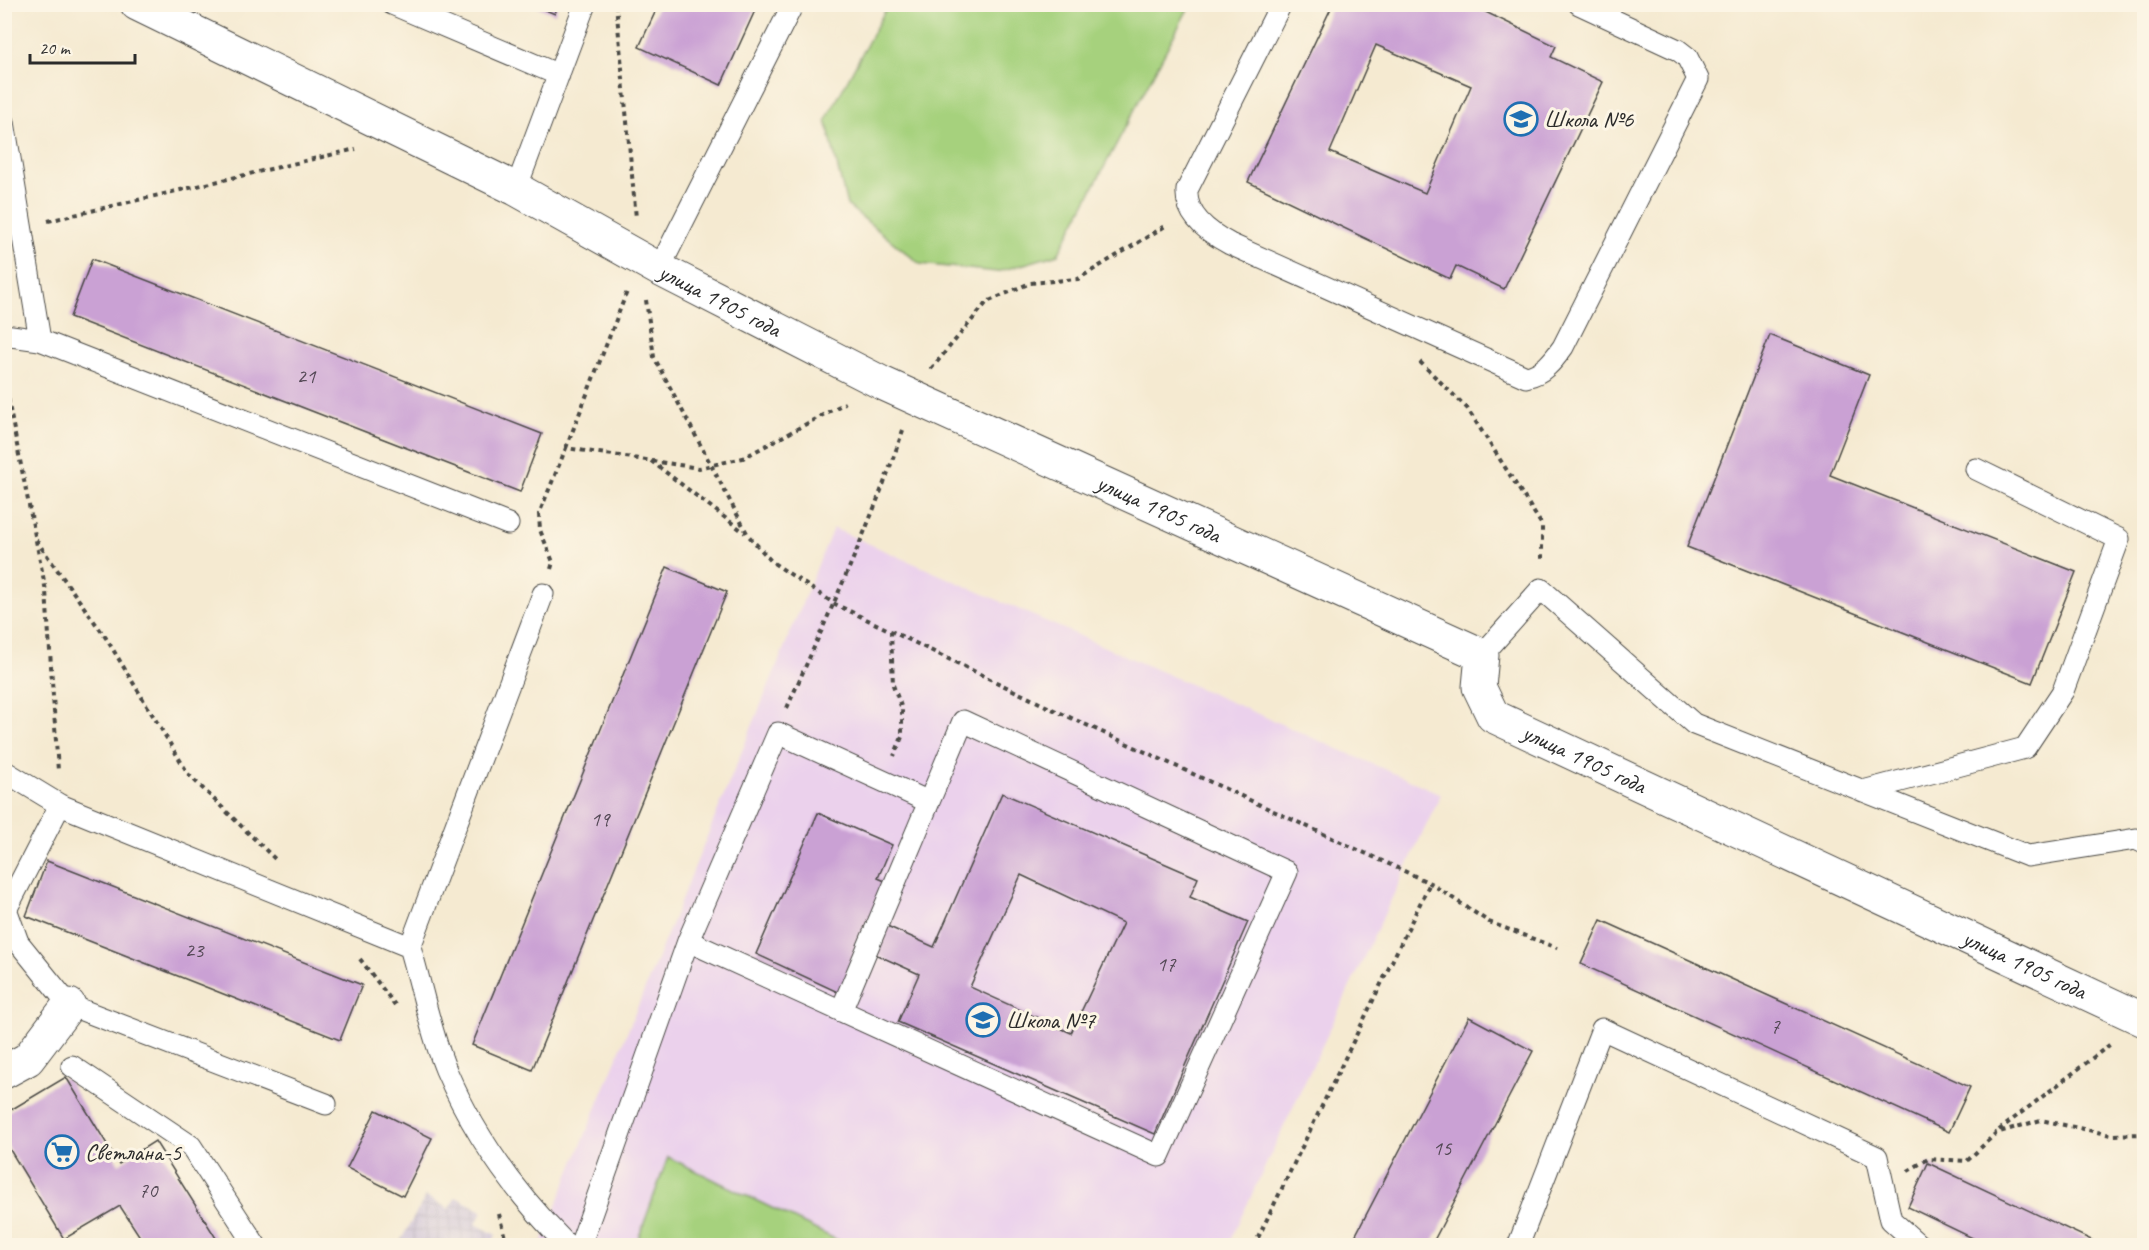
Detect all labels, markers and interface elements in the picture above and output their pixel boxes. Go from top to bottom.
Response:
scale bar [30,27,135,65]
text: 20 m [39,37,72,59]
school or university icon: Школа №6 [1503,101,1539,137]
place label: Школа №6 [1544,104,1635,134]
street label: улица 1905 года [652,256,787,344]
house number: 21 [297,363,317,389]
street label: улица 1905 года [1090,467,1227,550]
street label: улица 1905 года [1516,716,1652,801]
house number: 19 [591,806,611,832]
street label: улица 1905 года [1956,922,2093,1007]
house number: 23 [185,937,205,963]
house number: 17 [1157,951,1177,977]
school or university icon: Школа №7 [965,1002,1001,1038]
place label: Школа №7 [1006,1005,1097,1035]
house number: 7 [1770,1013,1781,1039]
supermarket icon: Светлана-5 [44,1134,80,1170]
house number: 15 [1433,1135,1453,1161]
place label: Светлана-5 [85,1137,182,1167]
house number: 70 [139,1177,159,1203]

